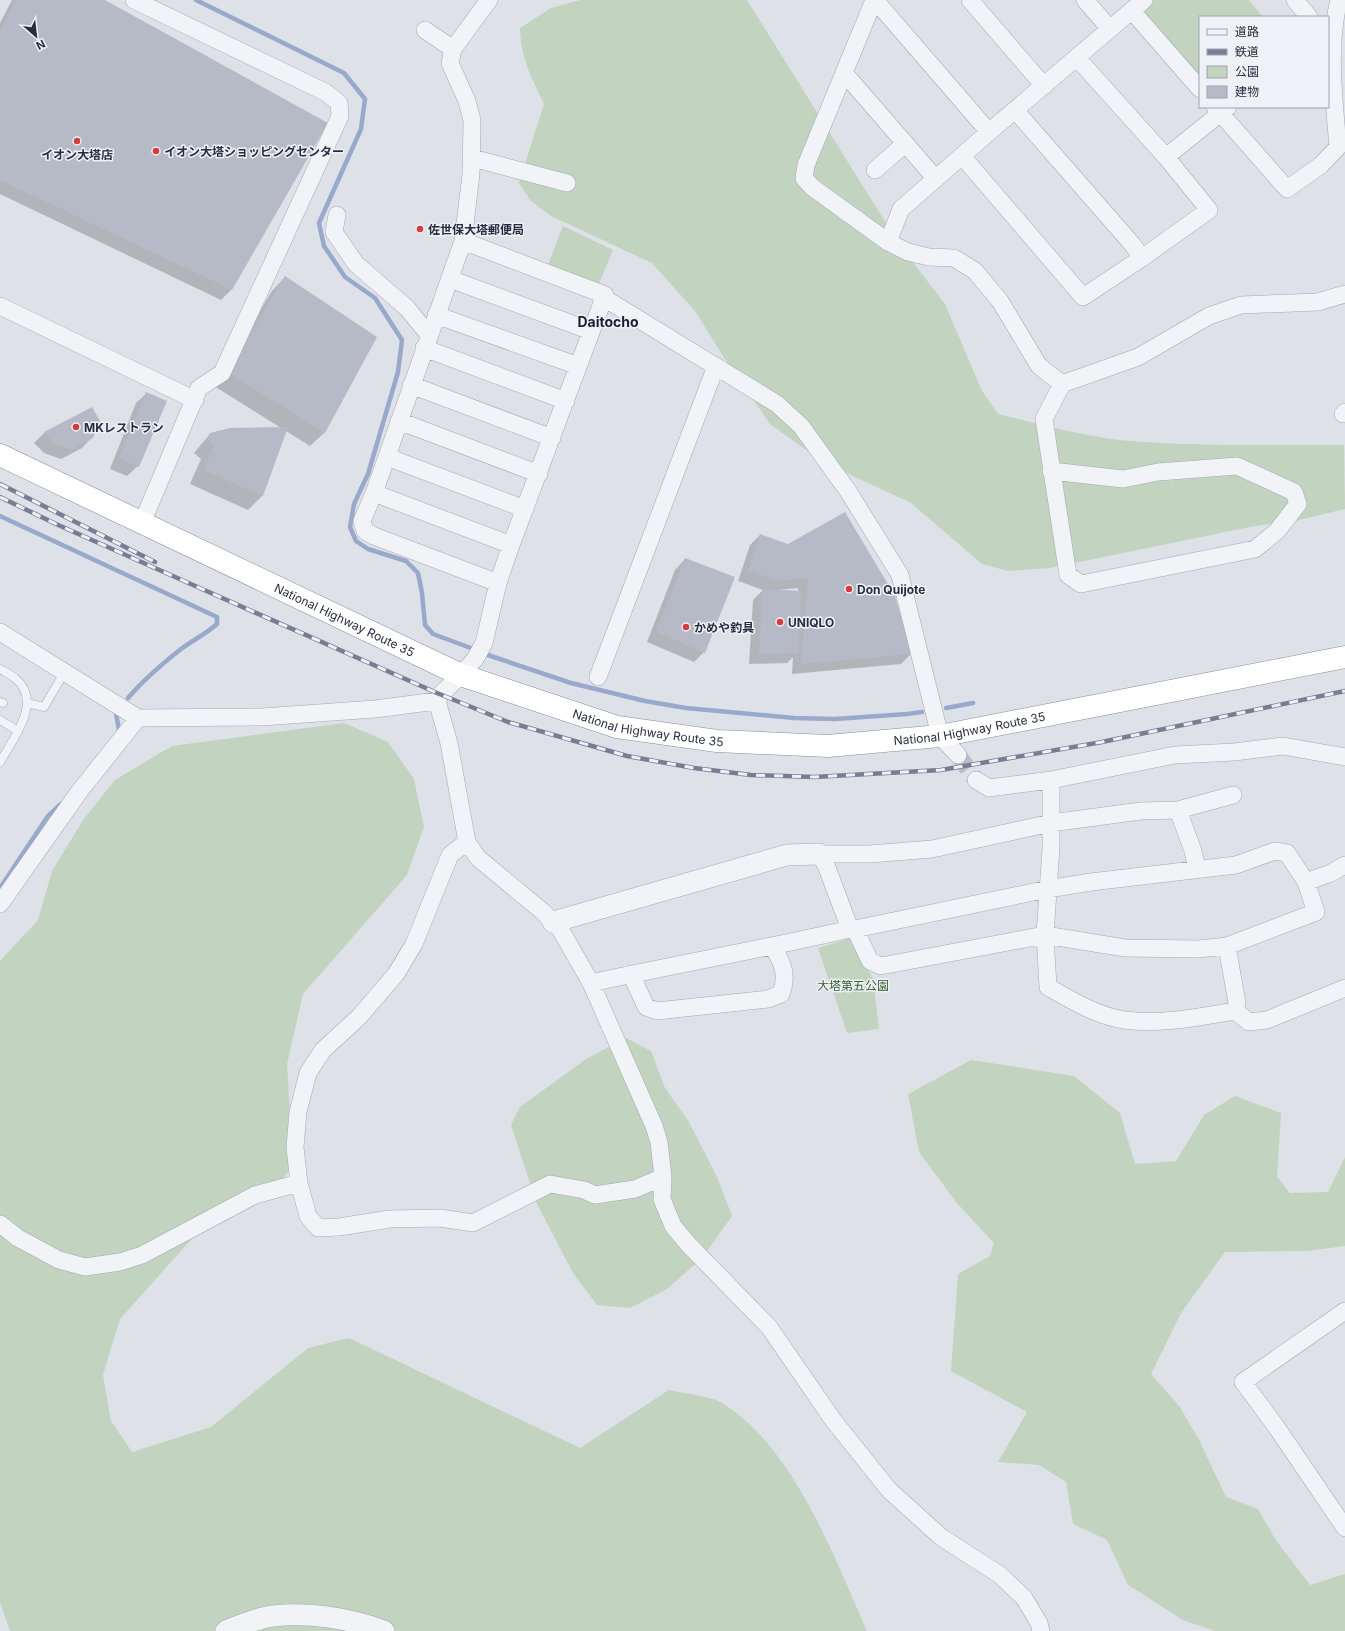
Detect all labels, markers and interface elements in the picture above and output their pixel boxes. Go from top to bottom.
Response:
north arrow [16,16,56,56]
legend [1199,16,1329,108]
text: 道路 [1235,24,1259,39]
text: N [34,37,48,53]
text: 鉄道 [1235,44,1259,59]
text: 公園 [1235,64,1259,79]
text: 建物 [1235,84,1259,99]
marker: イオン大塔店 [72,136,82,146]
place label: イオン大塔ショッピングセンター [164,144,344,159]
marker: イオン大塔ショッピングセンター [151,146,161,156]
place label: イオン大塔店 [41,147,113,162]
place label: 佐世保大塔郵便局 [428,222,524,237]
marker: 佐世保大塔郵便局 [415,224,425,234]
district label: Daitocho [577,313,639,330]
place label: MKレストラン [84,420,164,435]
marker: MKレストラン [71,422,81,432]
street label: National Highway Route 35 [272,580,417,659]
place label: Don Quijote [857,582,925,597]
marker: Don Quijote [844,584,854,594]
place label: UNIQLO [788,615,834,630]
marker: UNIQLO [775,617,785,627]
place label: かめや釣具 [694,620,754,635]
marker: かめや釣具 [681,622,691,632]
street label: National Highway Route 35 [571,705,724,749]
street label: National Highway Route 35 [893,708,1046,748]
park label: 大塔第五公園 [817,978,889,993]

